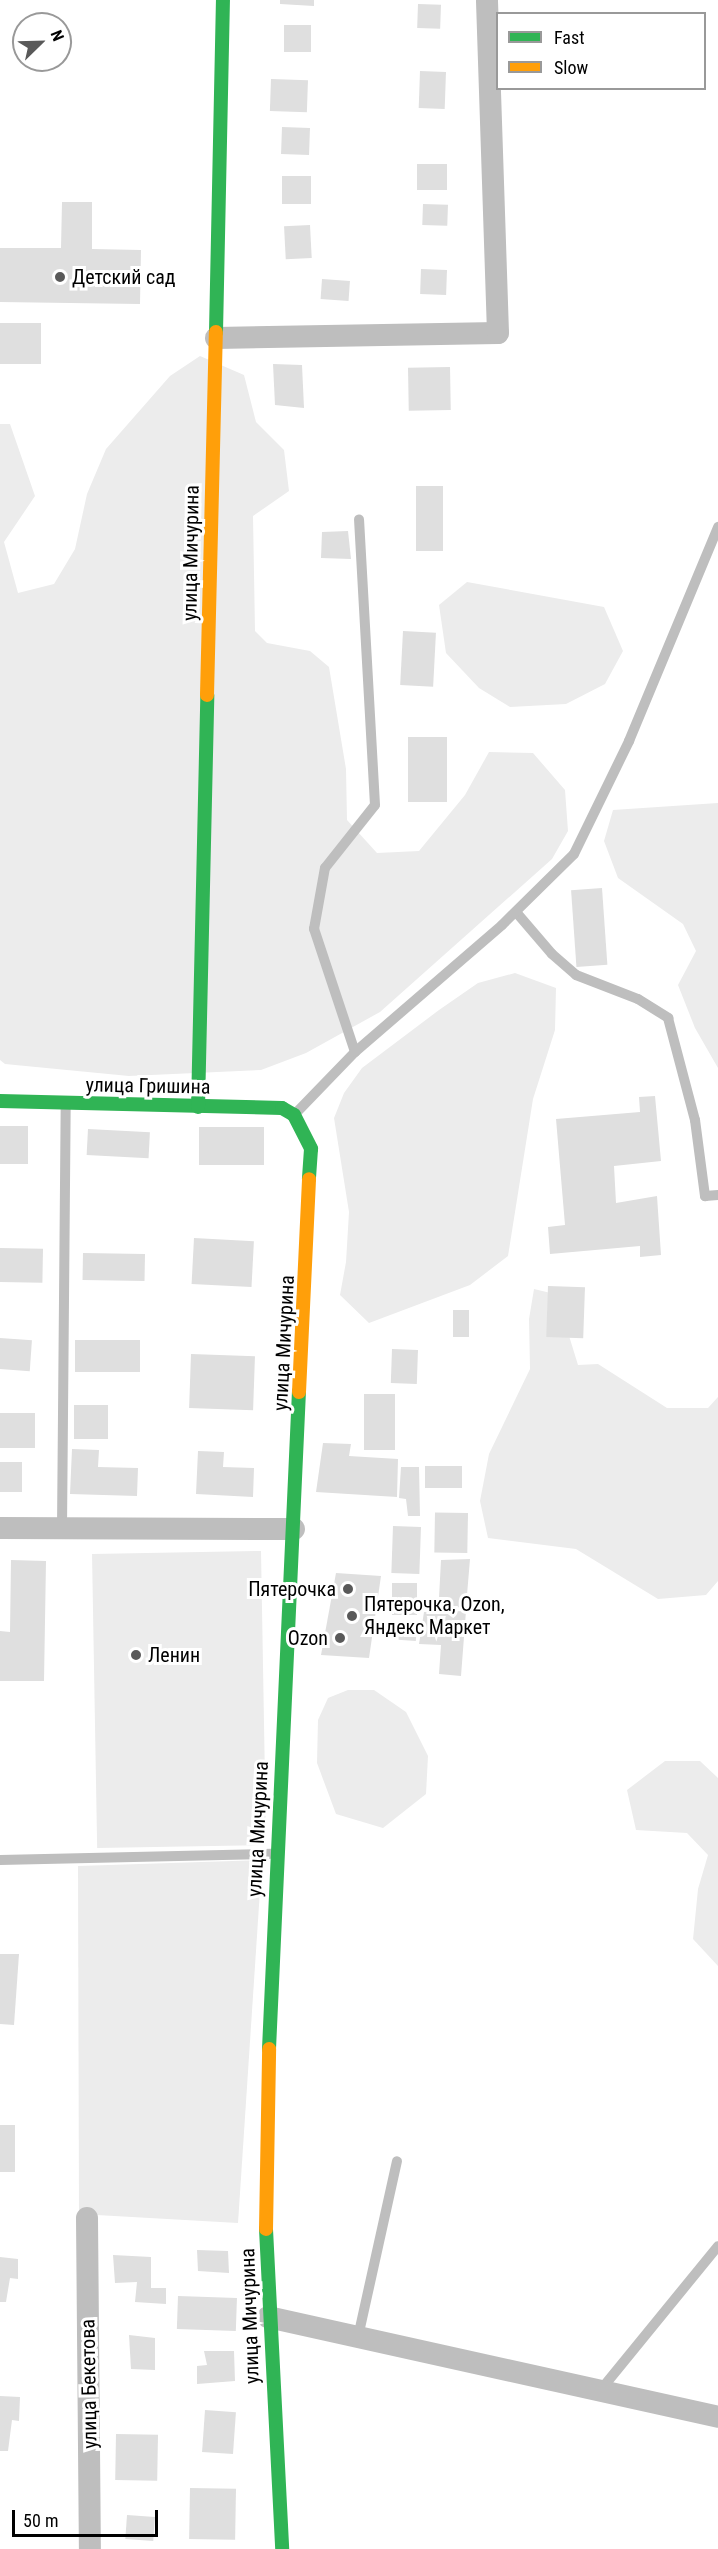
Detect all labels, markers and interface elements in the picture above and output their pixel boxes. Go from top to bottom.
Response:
north arrow [12,12,72,72]
legend [496,12,706,90]
text: N [47,27,68,44]
text: Fast [554,27,585,48]
text: Slow [554,57,588,78]
place label: Детский сад [72,265,176,289]
marker: Детский сад [53,270,67,284]
street label: улица Мичурина [178,485,204,621]
street label: улица Гришина [85,1073,211,1099]
street label: улица Мичурина [268,1274,300,1412]
place label: Пятерочка [248,1577,336,1601]
marker: Пятерочка [341,1582,355,1596]
place label: Пятерочка, Ozon, Яндекс Маркет [364,1592,505,1639]
marker: Пятерочка, Ozon, Яндекс Маркет [345,1609,359,1623]
place label: Ozon [288,1626,328,1650]
marker: Ozon [333,1631,347,1645]
place label: Ленин [148,1643,200,1667]
marker: Ленин [129,1648,143,1662]
street label: улица Мичурина [242,1760,274,1898]
street label: улица Мичурина [236,2248,264,2384]
street label: улица Бекетова [76,2319,102,2449]
scale bar [15,2498,160,2536]
text: 50 m [23,2510,58,2531]

